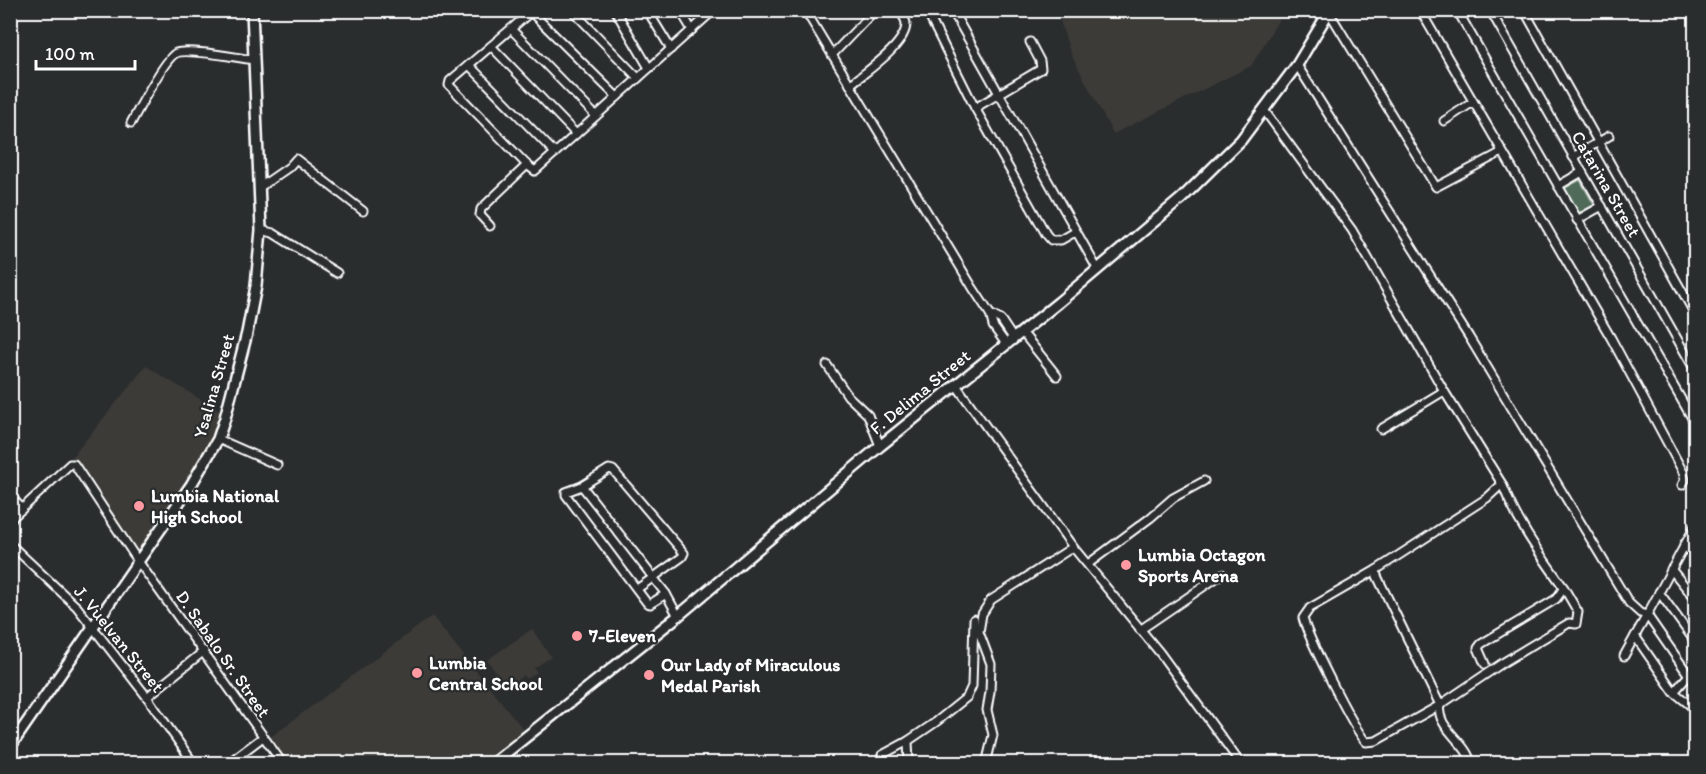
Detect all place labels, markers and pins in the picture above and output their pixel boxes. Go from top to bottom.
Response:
place label: Lumbia National High School [151,485,280,528]
marker: Lumbia National High School [132,499,146,513]
place label: Lumbia Octagon Sports Arena [1138,544,1266,587]
marker: Lumbia Octagon Sports Arena [1119,558,1133,572]
place label: 7-Eleven [588,625,657,647]
marker: 7-Eleven [570,629,584,643]
place label: Lumbia Central School [429,652,543,695]
place label: Our Lady of Miraculous Medal Parish [661,654,840,697]
marker: Lumbia Central School [410,666,424,680]
marker: Our Lady of Miraculous Medal Parish [642,668,656,682]

